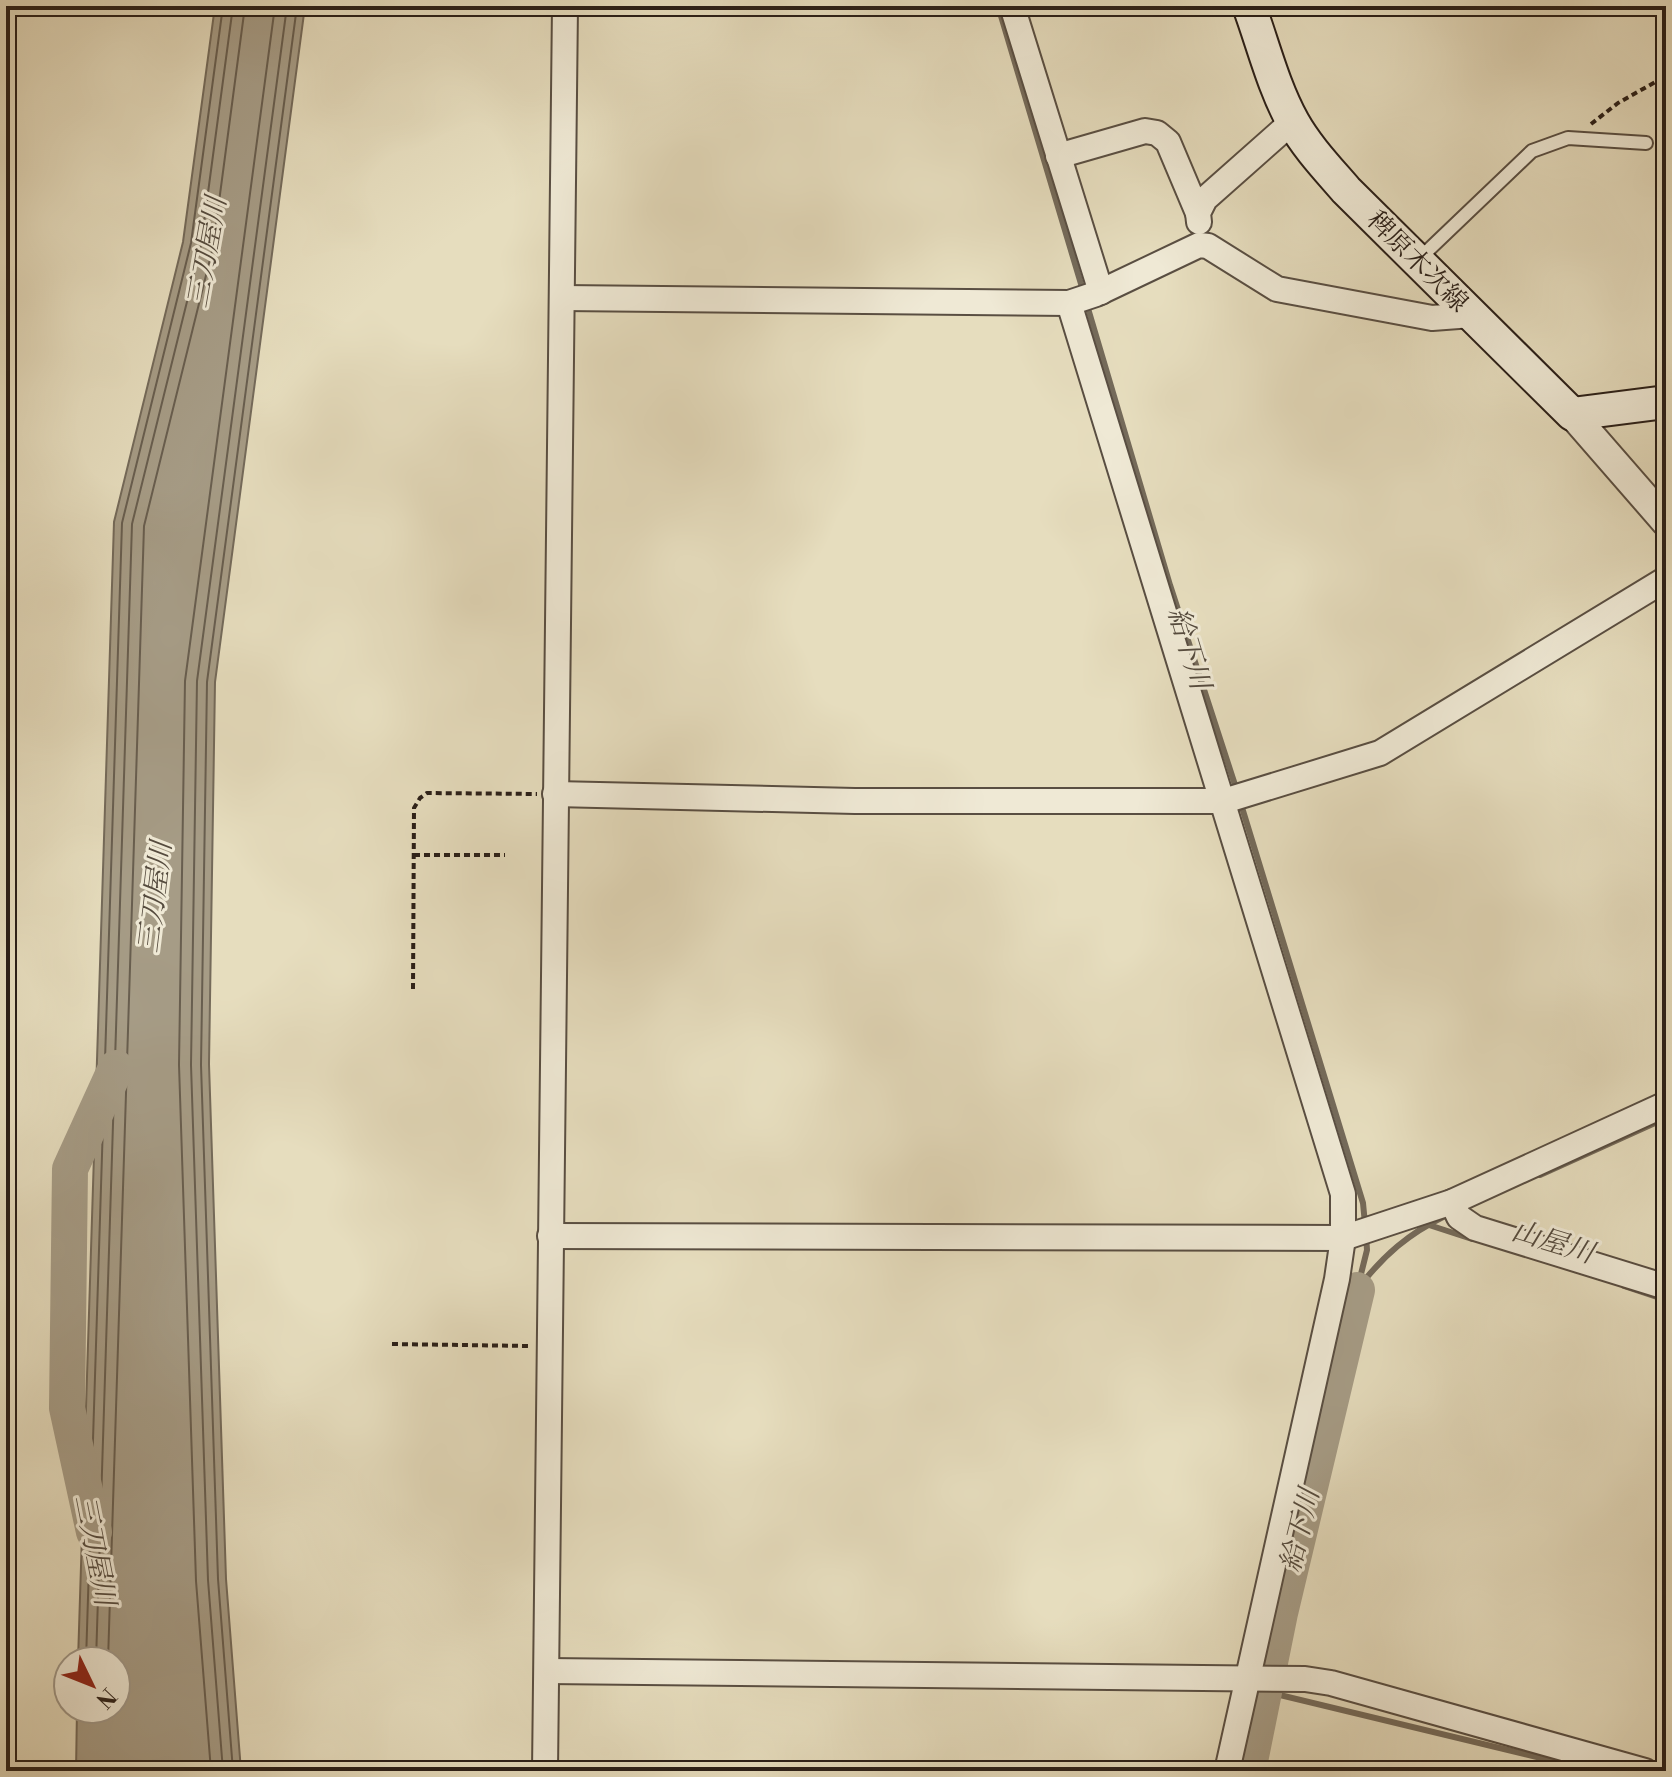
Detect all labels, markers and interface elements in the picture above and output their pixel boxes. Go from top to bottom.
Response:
water label: 三刀屋川 [181,191,235,310]
street label: 稗原木次線 [1360,204,1475,319]
water label: 給下川 [1160,603,1218,697]
water label: 三刀屋川 [131,836,180,955]
water label: 山屋川 [1507,1213,1601,1272]
water label: 給下川 [1273,1482,1328,1575]
water label: 三刀屋川 [67,1492,123,1612]
north arrow [52,1645,132,1725]
text: N [89,1682,121,1714]

